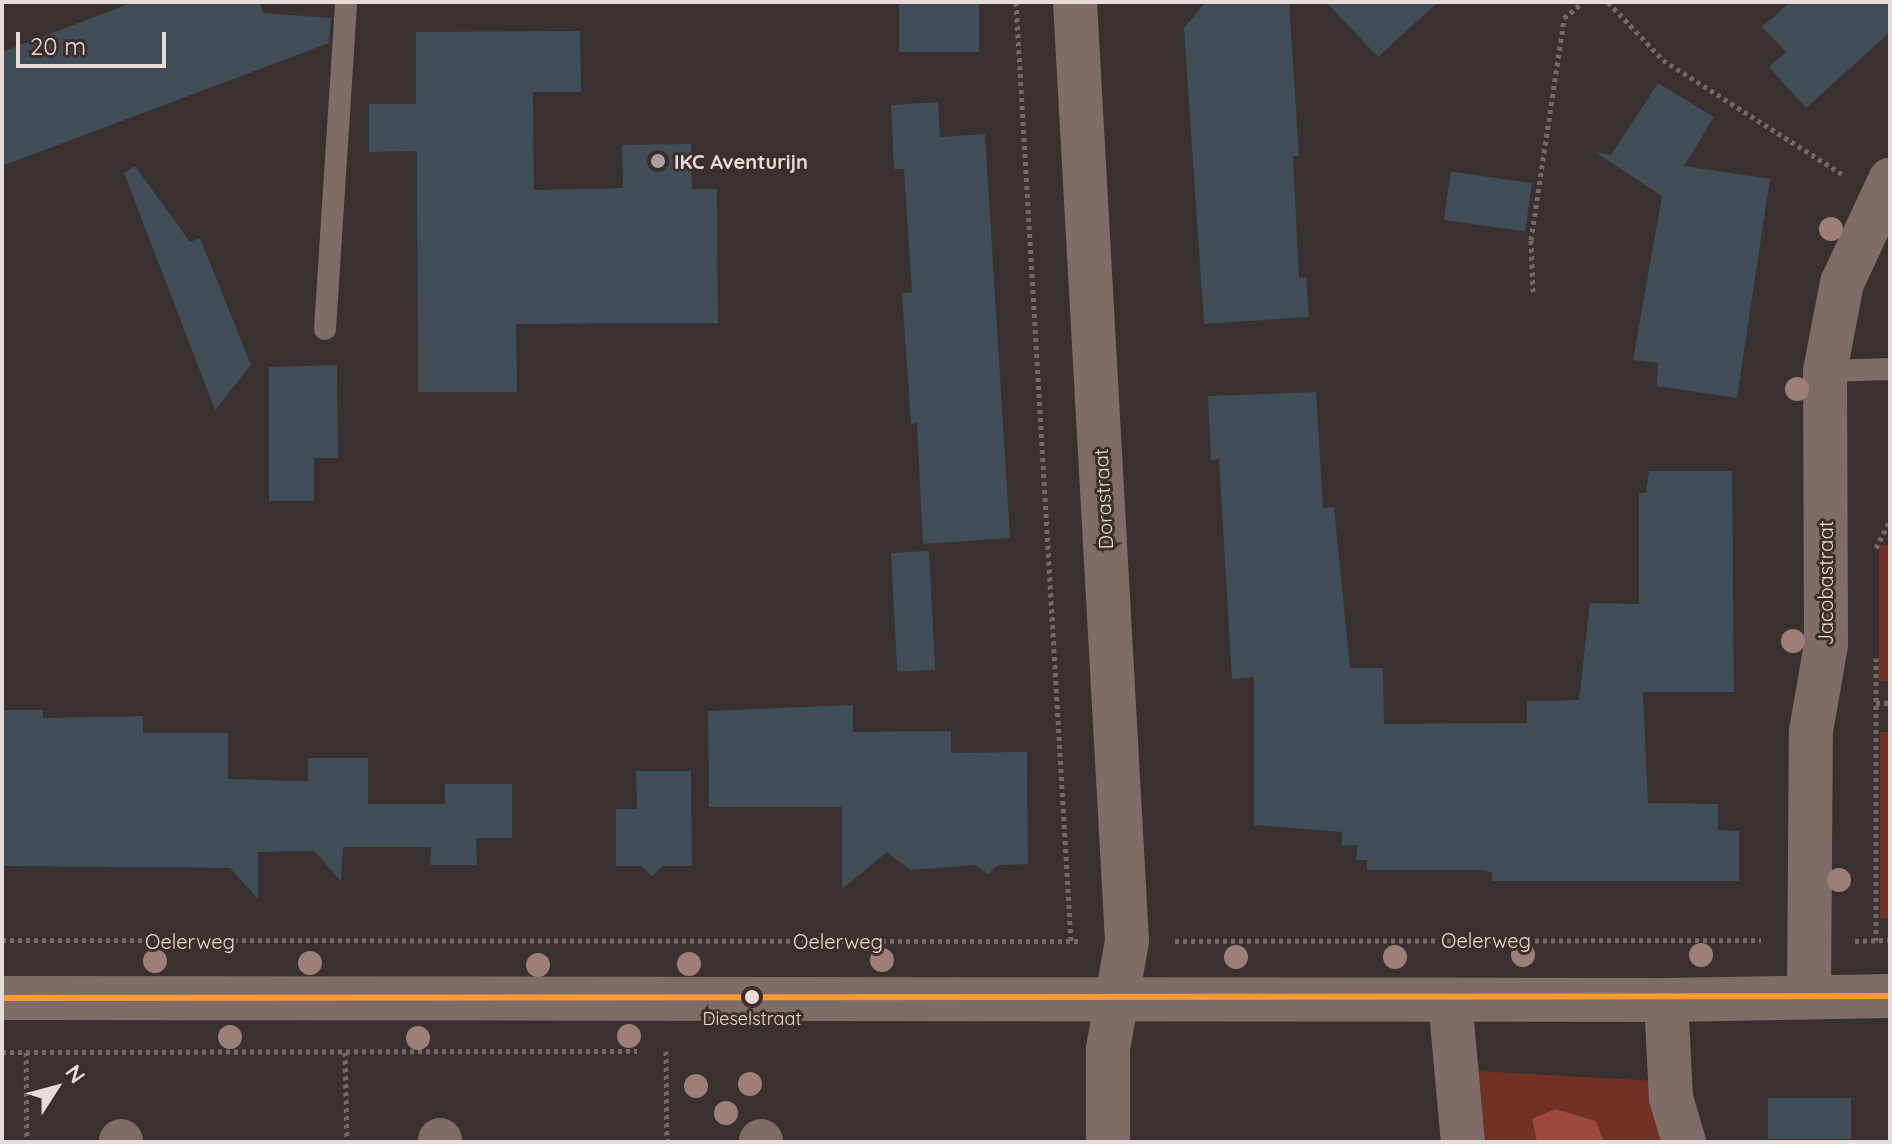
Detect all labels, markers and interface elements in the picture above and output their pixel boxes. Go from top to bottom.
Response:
scale bar [20,16,170,66]
text: 20 m [30,31,86,61]
place label: IKC Aventurijn [674,149,808,173]
marker: IKC Aventurijn [649,152,667,170]
street label: Dorastraat [1088,448,1118,550]
street label: Jacobastraat [1813,520,1837,646]
street label: Oelerweg [1441,928,1531,952]
street label: Oelerweg [145,929,235,953]
street label: Oelerweg [793,929,883,953]
marker: Dieselstraat [744,989,760,1005]
place label: Dieselstraat [702,1008,802,1030]
north arrow [16,1048,96,1128]
text: N [59,1059,91,1089]

